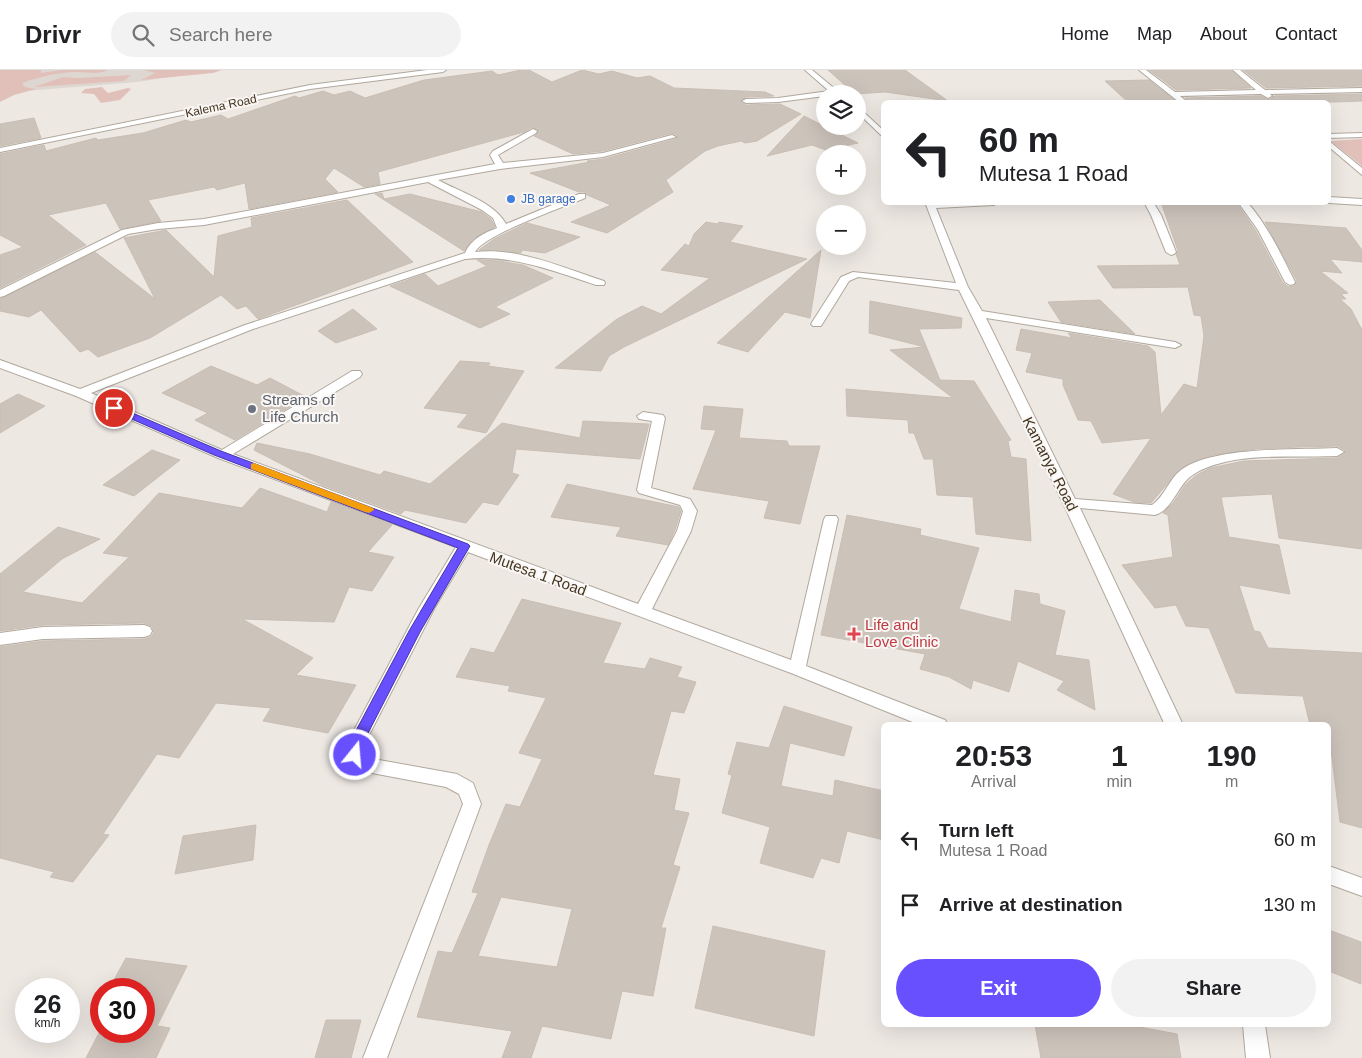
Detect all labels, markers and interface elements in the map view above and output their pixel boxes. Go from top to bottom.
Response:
search box [111,12,461,57]
text: Drivr [25,21,81,48]
icon: search [129,21,157,49]
text: Search here [169,24,273,45]
text: Home [1061,24,1109,44]
text: Map [1137,24,1172,44]
text: About [1200,24,1247,44]
text: Contact [1275,24,1337,44]
map controls [816,85,866,255]
button: layers [816,85,866,135]
street label: Kalema Road [184,92,258,120]
icon: left [896,120,961,185]
text: 60 m [979,120,1059,159]
button: + [816,145,866,195]
text: Mutesa 1 Road [979,161,1128,186]
place label: JB garage [521,192,576,206]
marker: JB garage [505,193,517,205]
button: − [816,205,866,255]
pin [93,387,135,429]
place label: Streams of Life Church [262,391,339,425]
icon: arrive [100,394,128,422]
marker: Streams of Life Church [246,403,258,415]
street label: Kamanya Road [1019,414,1081,514]
street label: Mutesa 1 Road [487,548,589,599]
place label: Life and Love Clinic [865,616,939,650]
marker: Life and Love Clinic [847,627,861,641]
position arrow [328,728,380,780]
text: 20:53 [955,739,1032,772]
text: 1 [1111,739,1128,772]
text: 190 [1207,739,1257,772]
text: Arrival [971,773,1016,790]
text: min [1106,773,1132,790]
text: m [1225,773,1238,790]
text: Turn left [939,820,1014,841]
icon: left [896,826,924,854]
text: 60 m [1274,829,1316,850]
text: Mutesa 1 Road [939,842,1048,859]
icon: arrive [896,891,924,919]
text: Arrive at destination [939,894,1123,915]
text: 130 m [1263,894,1316,915]
button: Exit [896,959,1101,1017]
button: Share [1111,959,1316,1017]
speed limit sign: 30 [90,978,155,1043]
text: 26 [34,990,61,1018]
text: km/h [34,1016,61,1030]

